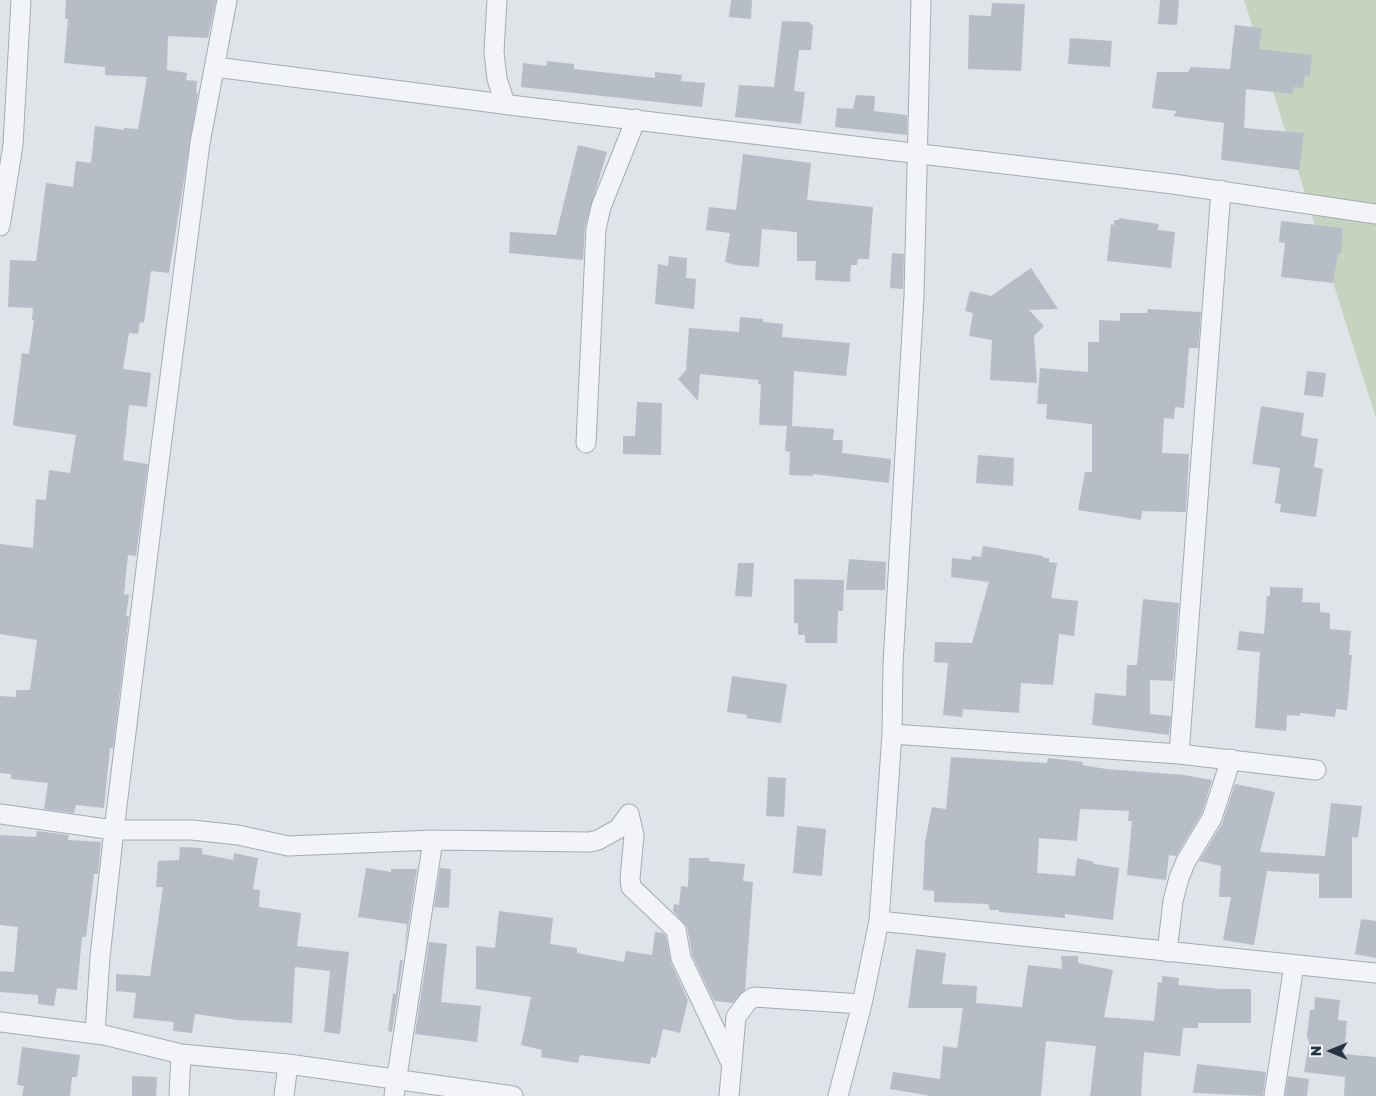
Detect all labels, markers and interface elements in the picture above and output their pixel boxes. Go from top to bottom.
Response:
north arrow [1306,1026,1356,1076]
text: N [1307,1046,1324,1056]

